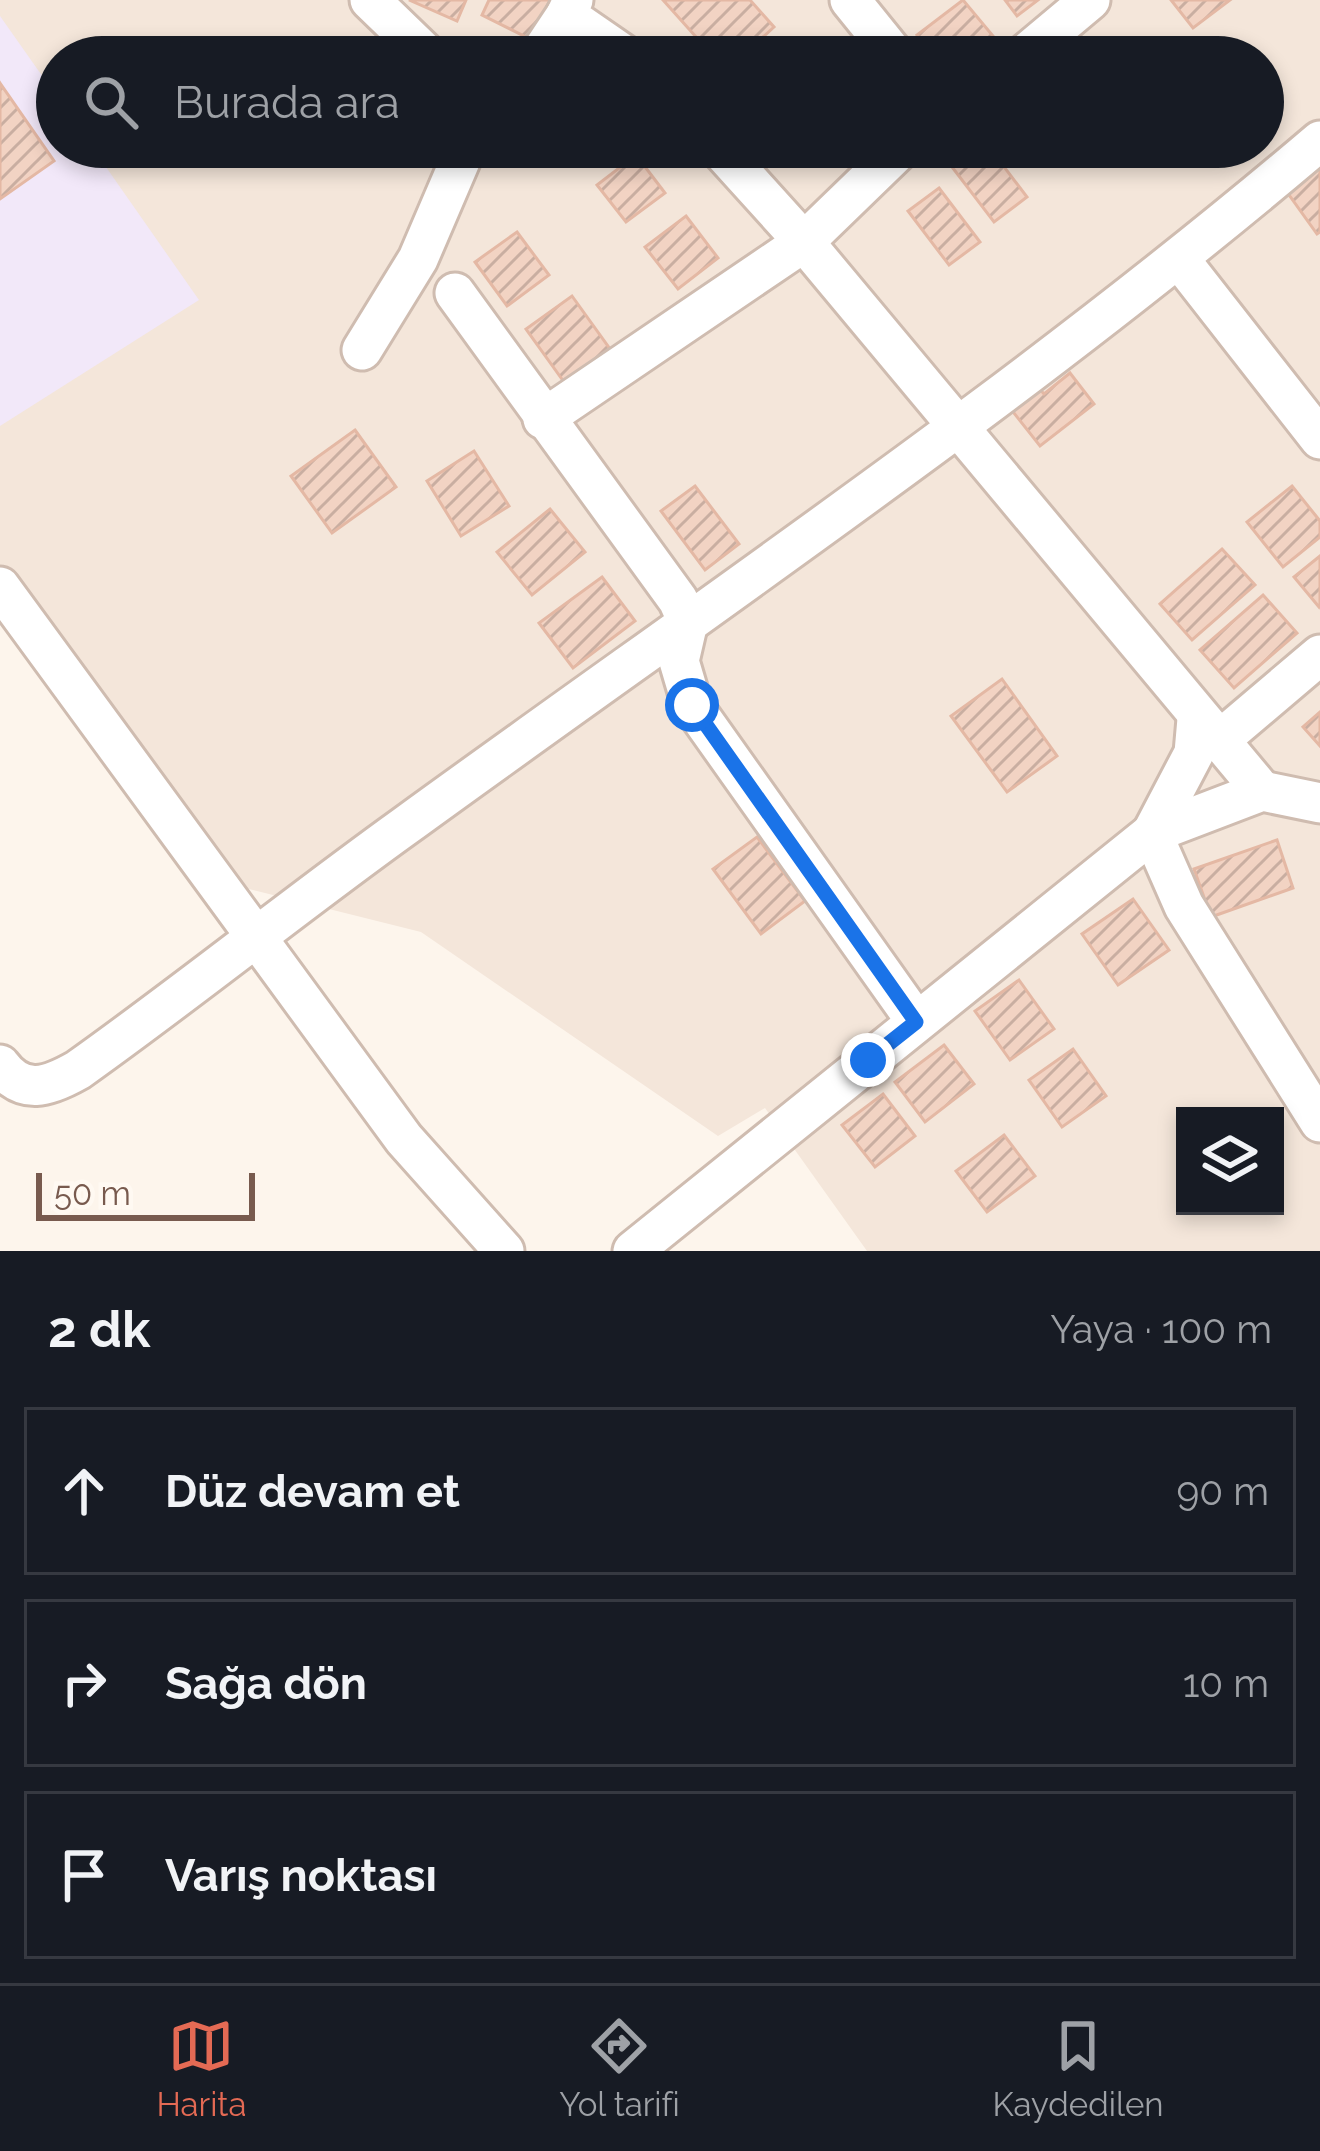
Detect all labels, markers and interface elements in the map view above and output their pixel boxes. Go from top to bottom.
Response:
search box [36,36,1284,168]
icon: search [78,69,144,135]
text: Burada ara [174,76,400,129]
route start [665,678,719,732]
route end [841,1033,895,1087]
map controls [1176,1107,1284,1215]
button: layers [1176,1107,1284,1215]
scale bar [36,1167,255,1220]
text: 50 m [54,1174,131,1213]
text: 2 dk [48,1299,150,1359]
text: Yaya · 100 m [1050,1306,1272,1352]
icon: ahead [51,1458,117,1524]
text: Düz devam et [165,1465,460,1518]
text: 90 m [1176,1468,1269,1514]
icon: right [51,1650,117,1716]
text: Sağa dön [165,1657,367,1710]
text: 10 m [1183,1660,1269,1706]
icon: arrive [51,1842,117,1908]
text: Varış noktası [165,1849,437,1902]
tab: Harita [156,2013,246,2124]
tab: Yol tarifi [559,2013,680,2124]
tab: Kaydedilen [992,2013,1164,2124]

